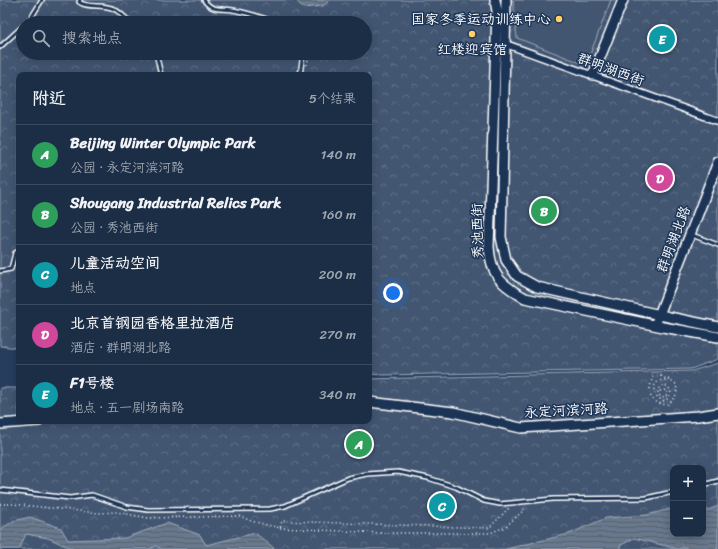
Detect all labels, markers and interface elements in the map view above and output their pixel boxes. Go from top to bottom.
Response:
place label: 国家冬季运动训练中心 [411,7,551,32]
marker: 国家冬季运动训练中心 [554,14,564,24]
search box [16,16,372,60]
pin: E [649,24,675,54]
text: 搜索地点 [62,25,122,51]
icon: search [30,27,52,49]
marker: 红楼迎宾馆 [467,29,477,39]
place label: 红楼迎宾馆 [437,37,507,62]
street label: 群明湖西街 [574,46,648,93]
text: 附近 [32,83,66,113]
text: 5个结果 [309,87,356,110]
text: Beijing Winter Olympic Park [70,130,256,156]
text: A [41,143,49,166]
text: 140 m [321,143,356,166]
text: 公园 · 永定河滨河路 [70,156,184,179]
pin: D [647,163,673,193]
text: Shougang Industrial Relics Park [70,190,281,216]
pin: B [531,196,557,226]
street label: 群明湖北路 [649,202,698,276]
text: B [41,203,49,226]
text: 160 m [321,203,356,226]
street label: 秀池西街 [465,203,490,259]
text: 公园 · 秀池西街 [70,216,158,239]
text: 儿童活动空间 [70,250,160,276]
text: C [41,263,49,286]
text: 200 m [319,263,356,286]
text: 地点 [70,276,96,299]
your location [383,283,403,303]
text: 北京首钢园香格里拉酒店 [70,310,235,336]
text: D [41,323,49,346]
text: 270 m [319,323,356,346]
text: 酒店 · 群明湖北路 [70,336,171,359]
text: F1号楼 [70,370,115,396]
text: E [41,383,49,406]
text: 340 m [319,383,356,406]
text: 地点 · 五一剧场南路 [70,396,184,419]
street label: 永定河滨河路 [523,396,609,425]
pin: A [346,429,372,459]
map controls [670,465,706,537]
button: + [670,465,706,501]
pin: C [429,491,455,521]
button: − [670,501,706,537]

